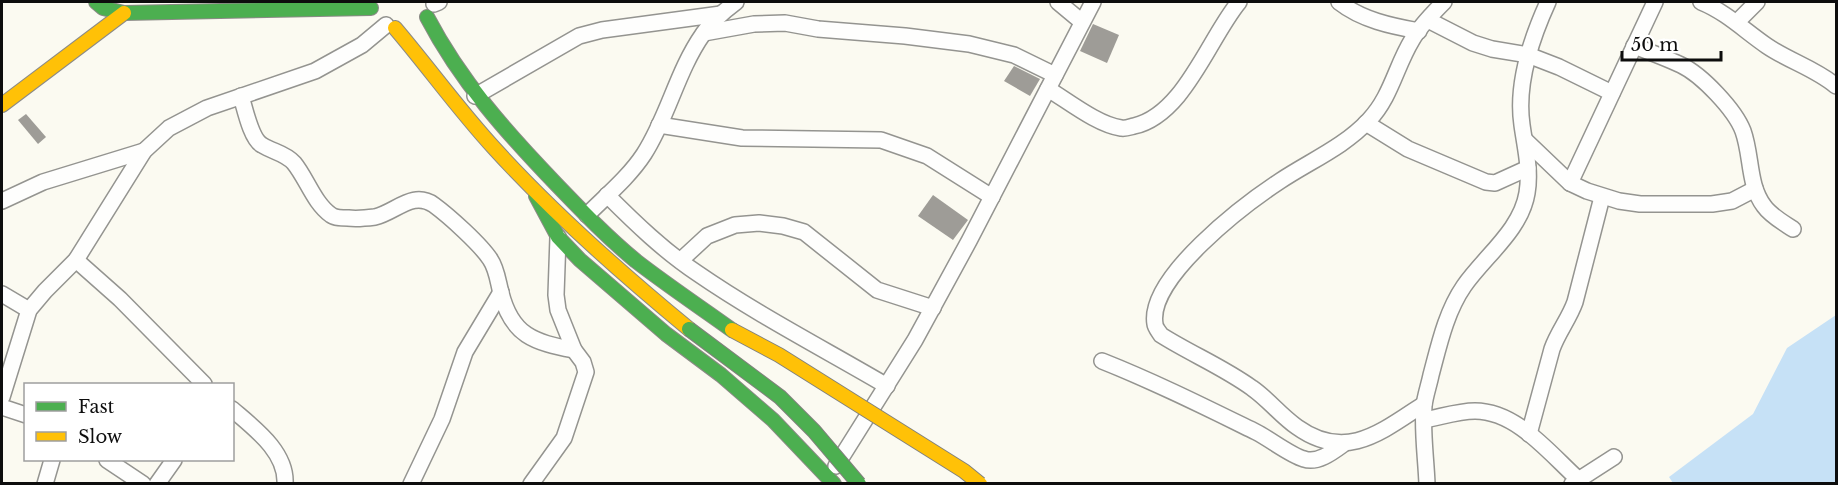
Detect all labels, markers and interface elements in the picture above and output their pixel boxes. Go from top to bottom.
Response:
scale bar [1622,24,1721,62]
text: 50 m [1631,34,1679,56]
legend [24,383,234,461]
text: Fast [78,396,115,418]
text: Slow [78,426,123,448]

